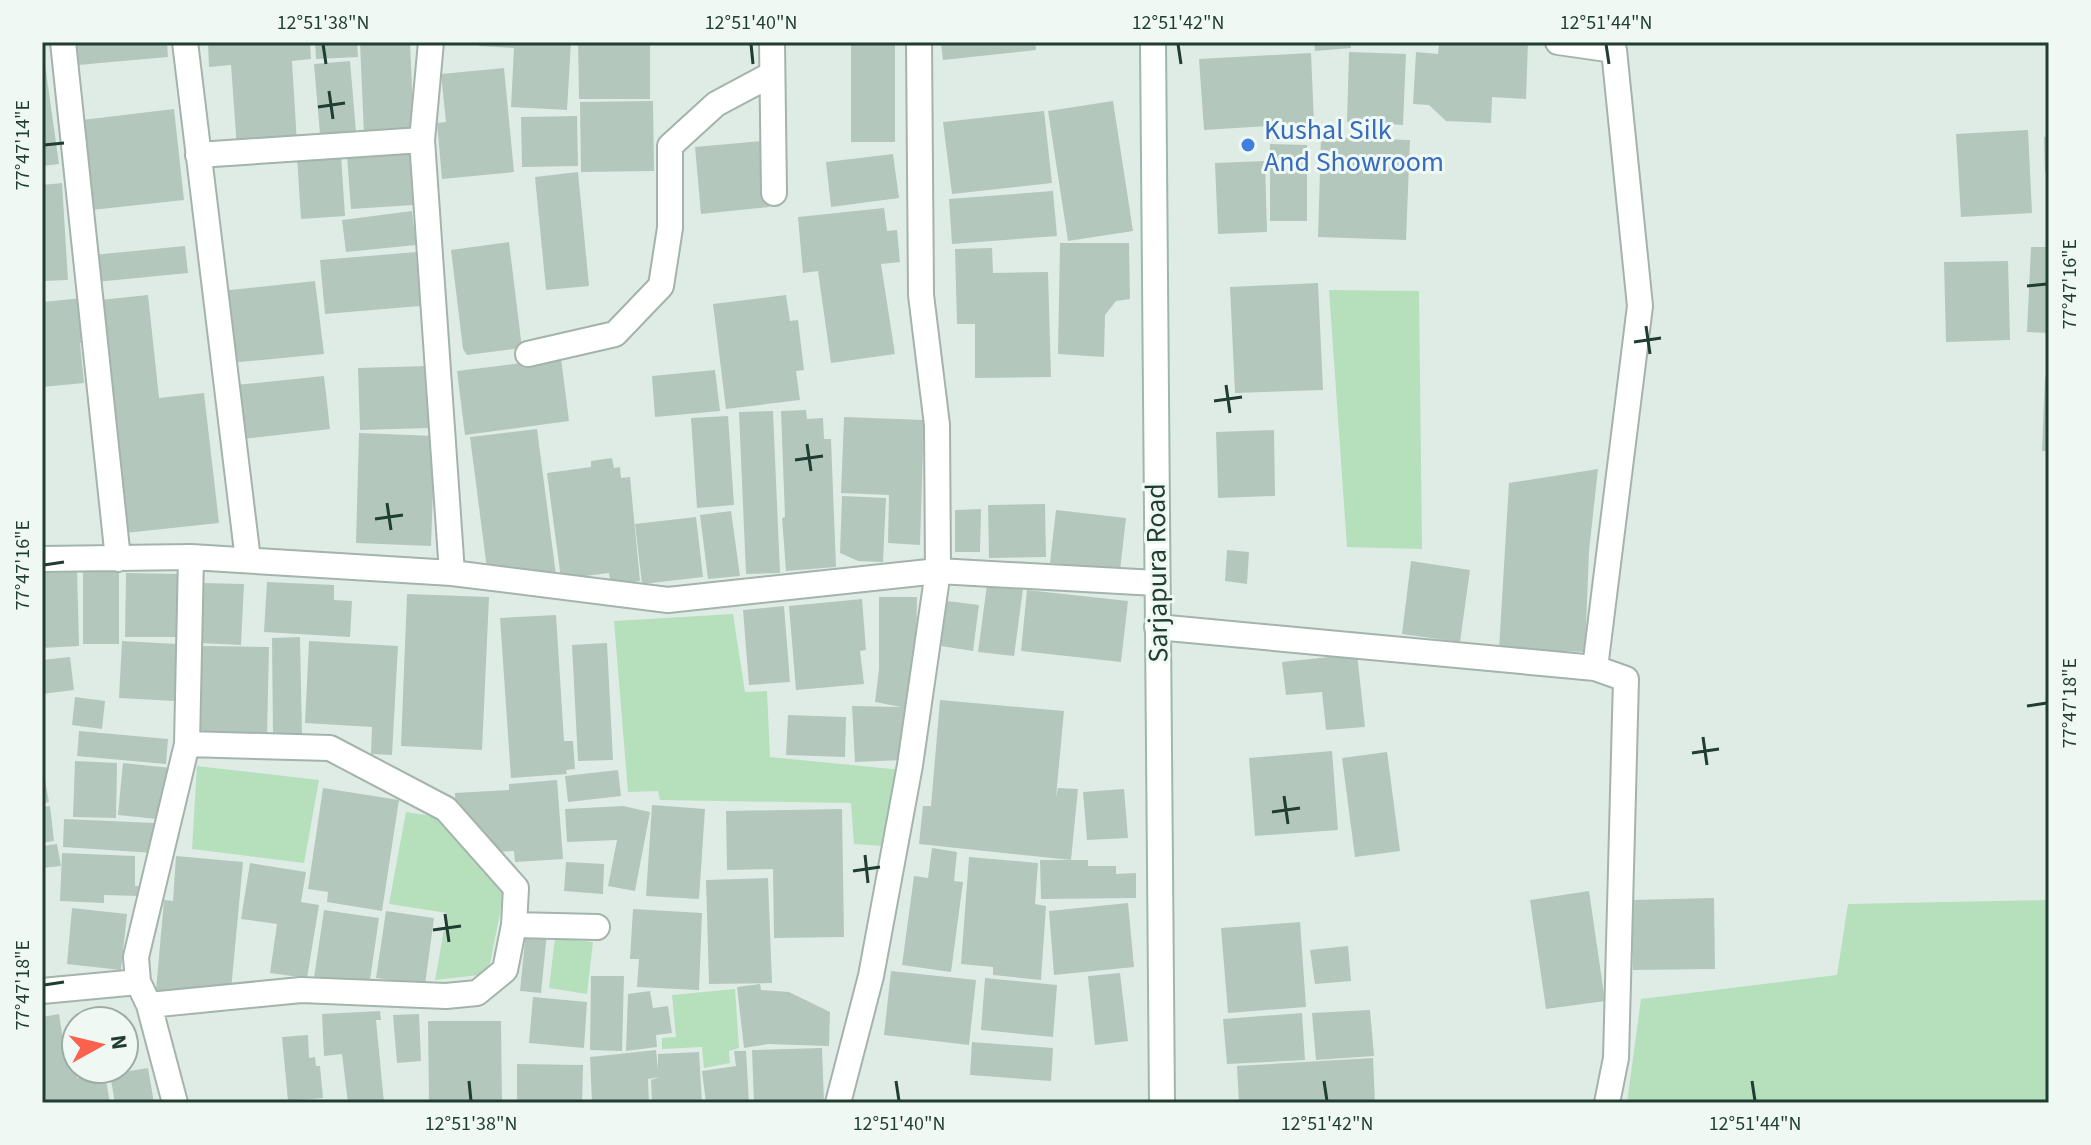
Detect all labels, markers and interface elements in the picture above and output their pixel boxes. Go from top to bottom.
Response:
text: 12°51'38"N [277,9,369,37]
text: 12°51'40"N [705,9,797,37]
text: 12°51'42"N [1132,9,1224,37]
text: 12°51'44"N [1560,9,1652,37]
text: 77°47'14"E [9,100,37,190]
place label: Kushal Silk And Showroom [1264,110,1444,182]
marker: Kushal Silk And Showroom [1239,136,1257,154]
text: 77°47'16"E [2056,239,2084,329]
street label: Sarjapura Road [1135,483,1179,663]
text: 77°47'16"E [9,520,37,610]
text: 77°47'18"E [2056,658,2084,748]
text: 77°47'18"E [9,940,37,1030]
north arrow [60,1005,140,1085]
text: N [102,1033,136,1052]
text: 12°51'38"N [425,1110,517,1138]
text: 12°51'40"N [853,1110,945,1138]
text: 12°51'42"N [1281,1110,1373,1138]
text: 12°51'44"N [1709,1110,1801,1138]

